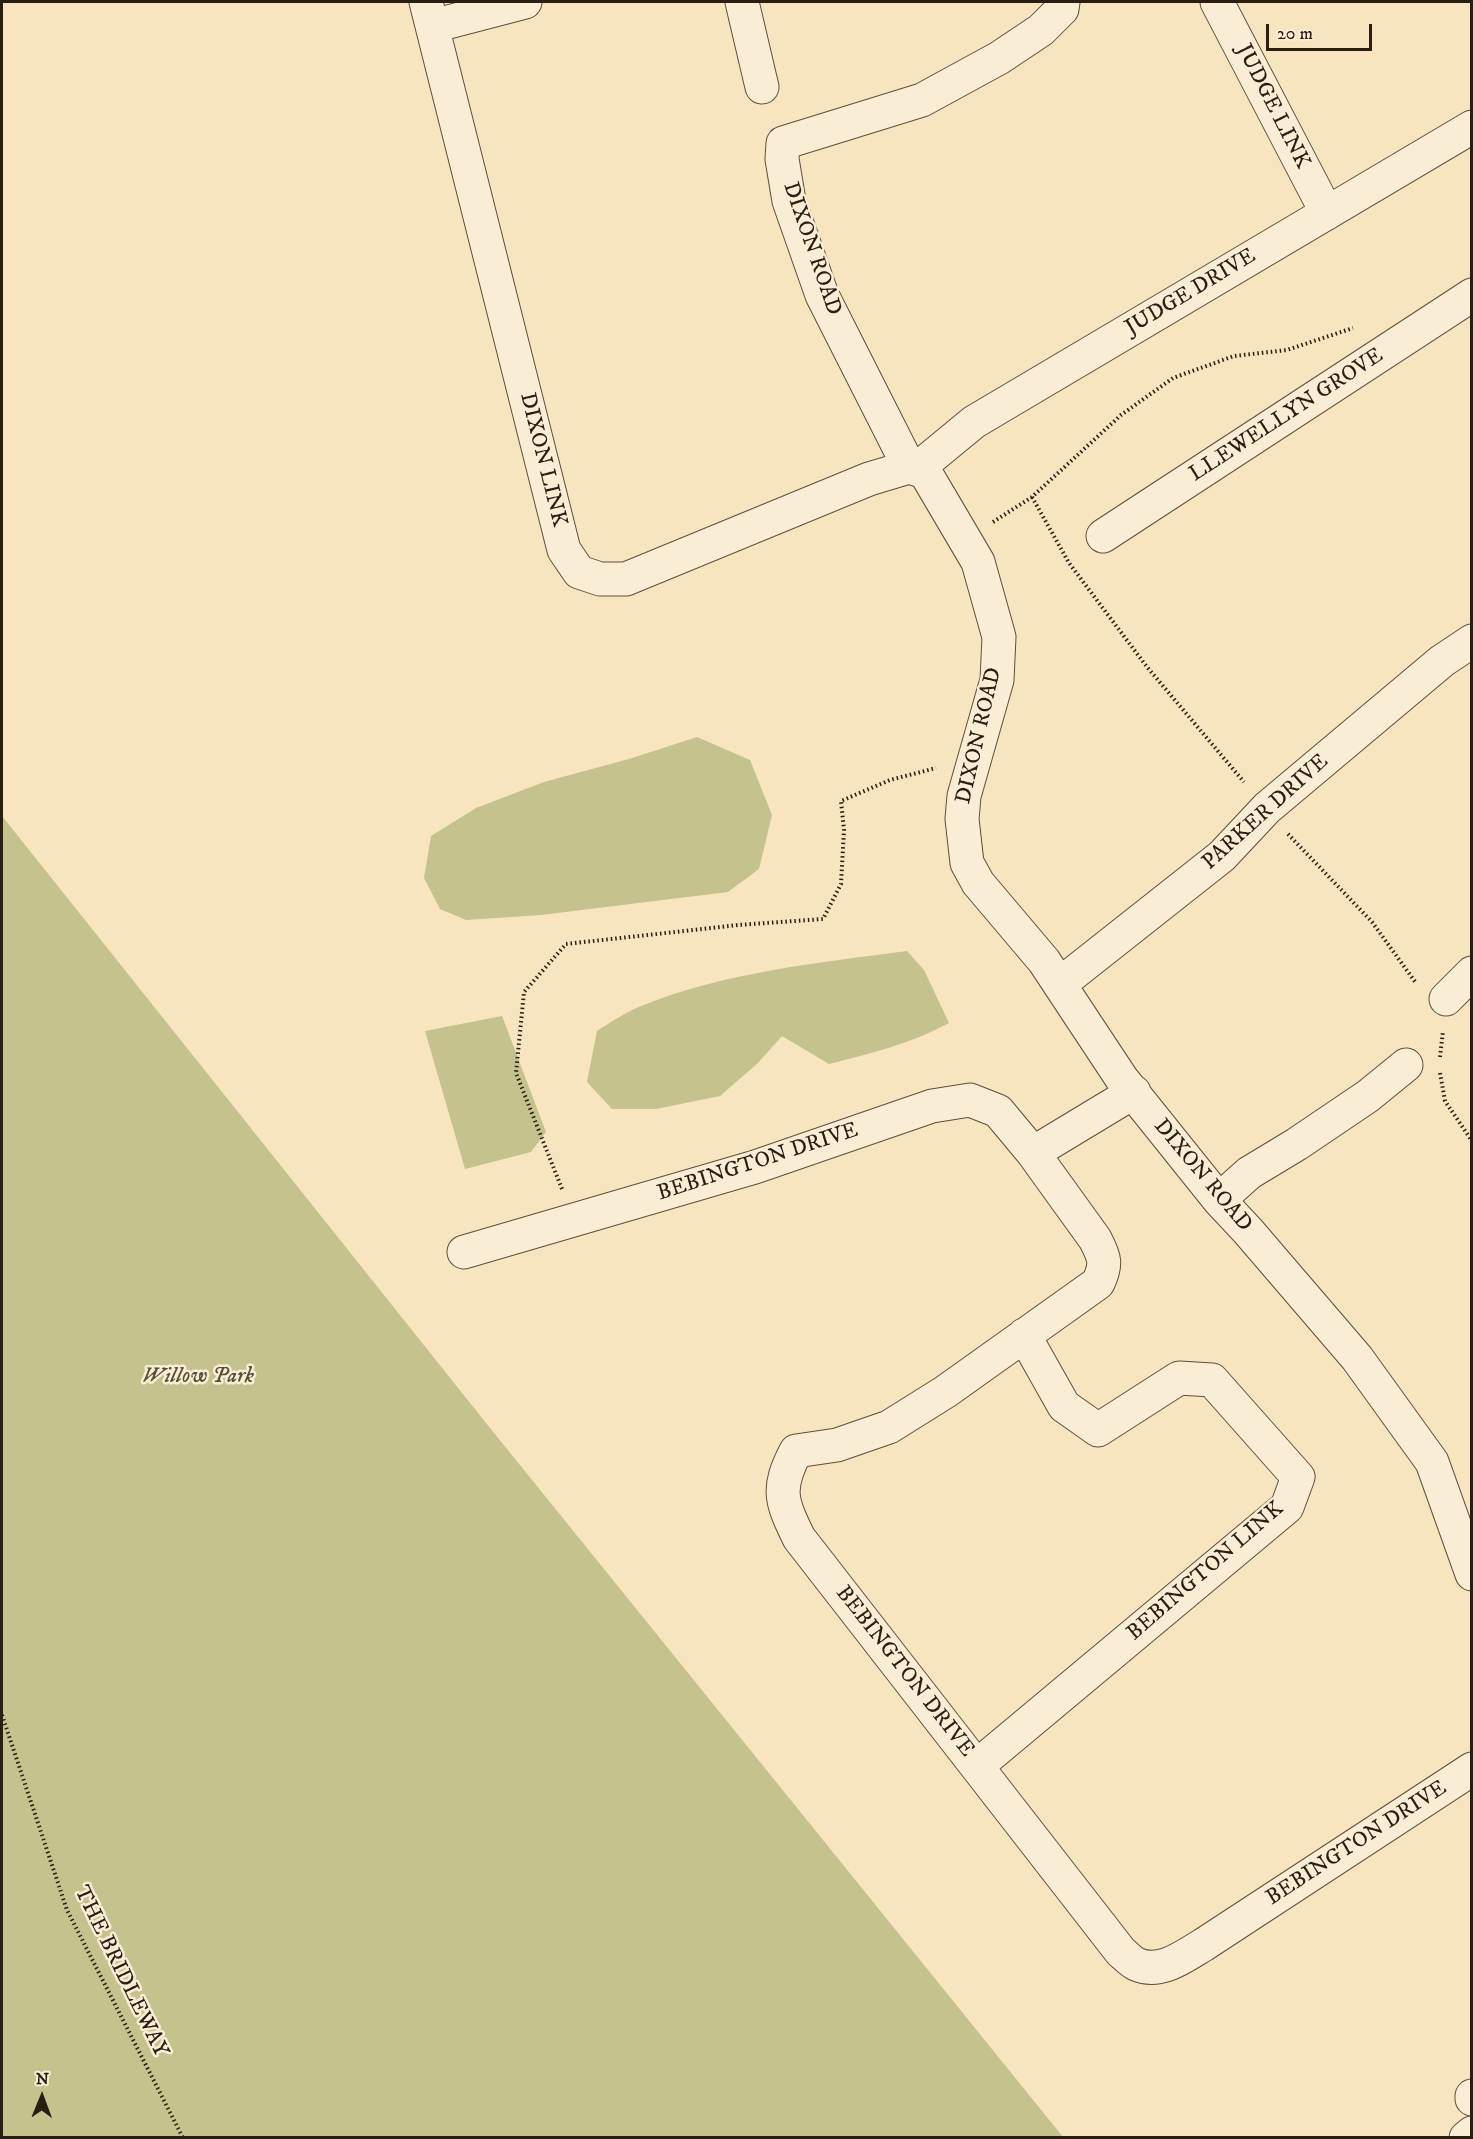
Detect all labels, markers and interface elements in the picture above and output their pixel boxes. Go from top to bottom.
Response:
scale bar [1269,12,1376,50]
text: 20 m [1277,23,1313,45]
street label: JUDGE LINK [1229,40,1315,174]
street label: DIXON ROAD [776,179,846,319]
street label: JUDGE DRIVE [1121,244,1261,342]
street label: LLEWELLYN GROVE [1185,343,1389,489]
street label: DIXON LINK [513,390,571,530]
street label: DIXON ROAD [951,665,1009,807]
street label: PARKER DRIVE [1198,749,1334,877]
street label: DIXON ROAD [1147,1114,1257,1238]
street label: BEBINGTON DRIVE [654,1118,862,1208]
park label: Willow Park [142,1364,254,1390]
street label: BEBINGTON LINK [1122,1497,1290,1647]
street label: BEBINGTON DRIVE [829,1581,979,1763]
street label: BEBINGTON DRIVE [1262,1776,1452,1912]
street label: THE BRIDLEWAY [67,1882,173,2062]
north arrow [12,2067,72,2127]
text: N [36,2069,49,2089]

